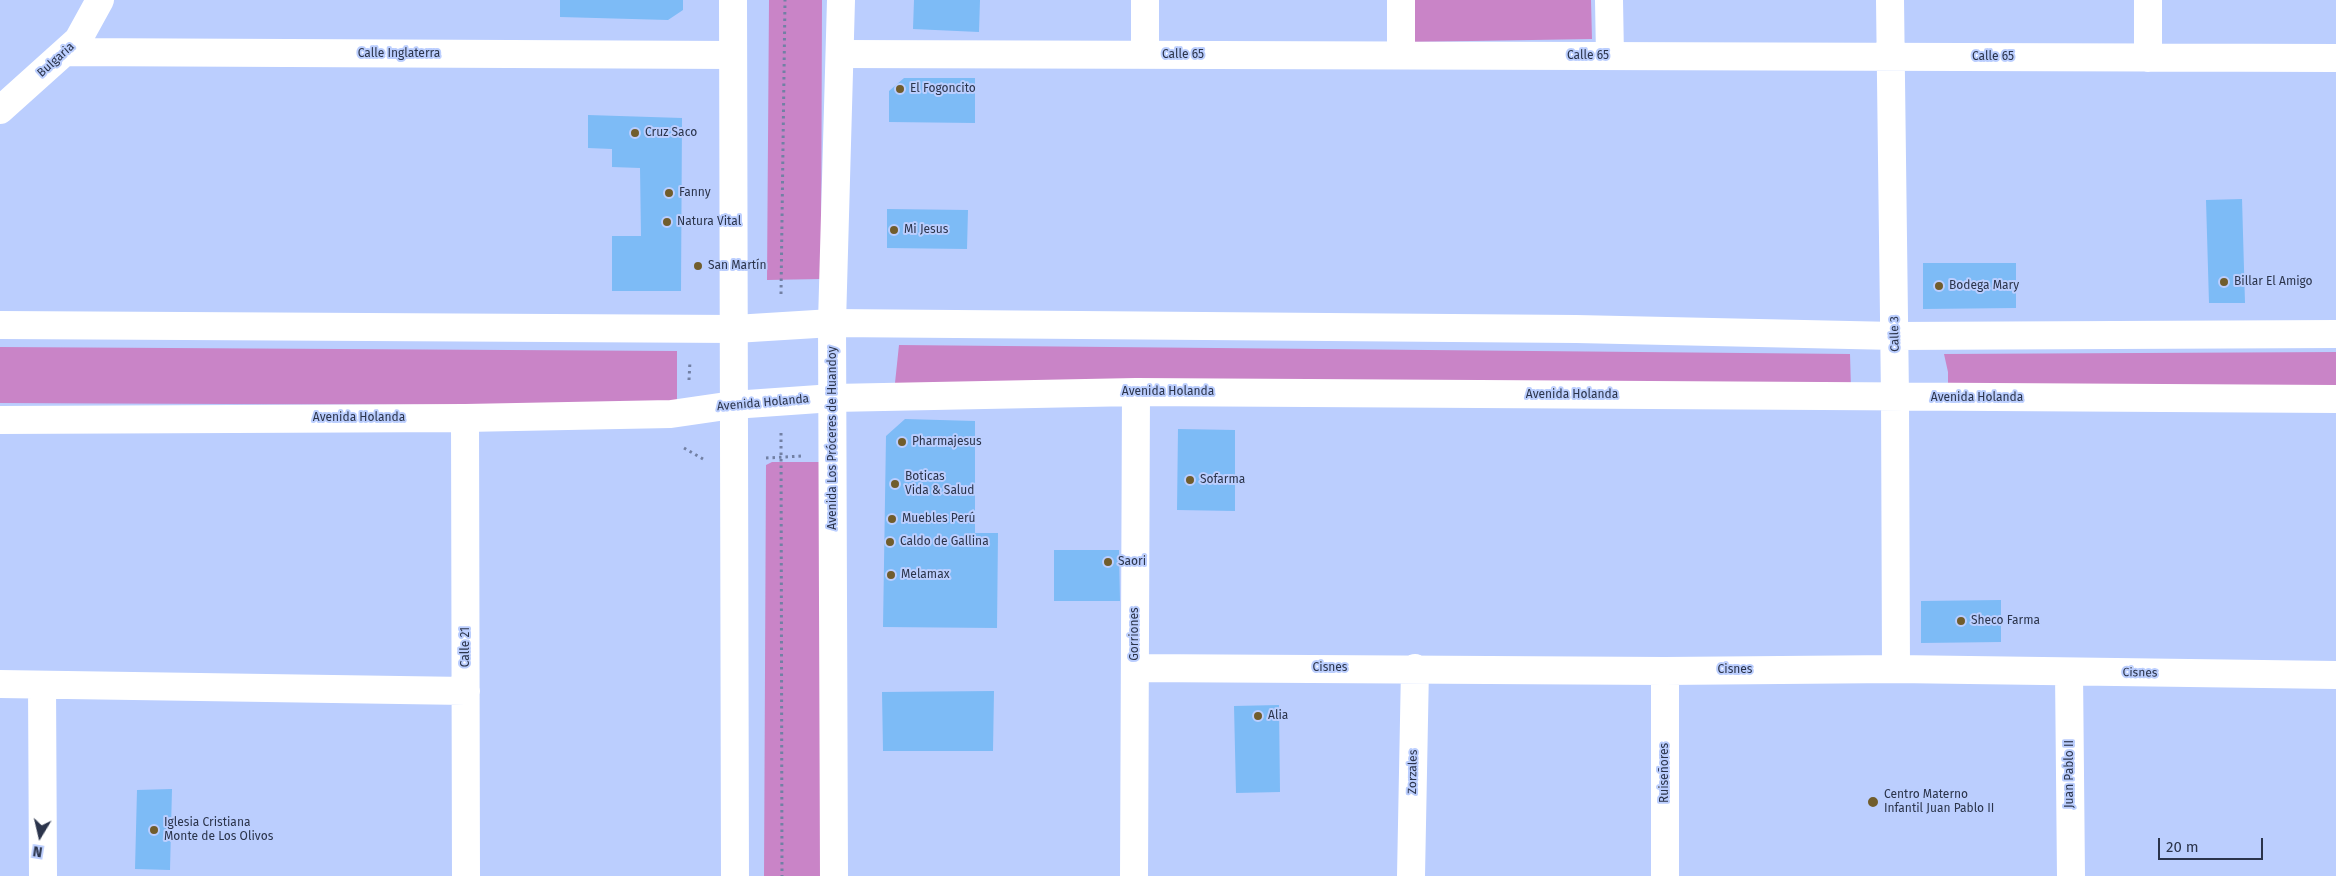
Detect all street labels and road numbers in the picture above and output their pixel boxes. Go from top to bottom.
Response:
street label: Bulgaria [35,40,77,80]
street label: Calle Inglaterra [358,47,440,61]
street label: Calle 65 [1162,48,1204,62]
street label: Calle 65 [1567,49,1609,63]
street label: Calle 65 [1972,50,2014,64]
street label: Calle 3 [1887,316,1903,352]
street label: Avenida Los Próceres de Huandoy [826,346,840,530]
street label: Avenida Holanda [1122,385,1214,399]
street label: Avenida Holanda [1526,388,1618,402]
street label: Avenida Holanda [1931,391,2023,405]
street label: Avenida Holanda [716,392,810,414]
street label: Avenida Holanda [313,411,405,425]
street label: Gorriones [1128,607,1142,661]
street label: Calle 21 [459,627,473,667]
street label: Cisnes [1313,661,1347,675]
street label: Cisnes [1718,663,1752,677]
street label: Cisnes [2122,665,2158,681]
street label: Juan Pablo II [2063,740,2077,808]
street label: Ruiseñores [1658,743,1672,803]
street label: Zorzales [1405,750,1421,794]

